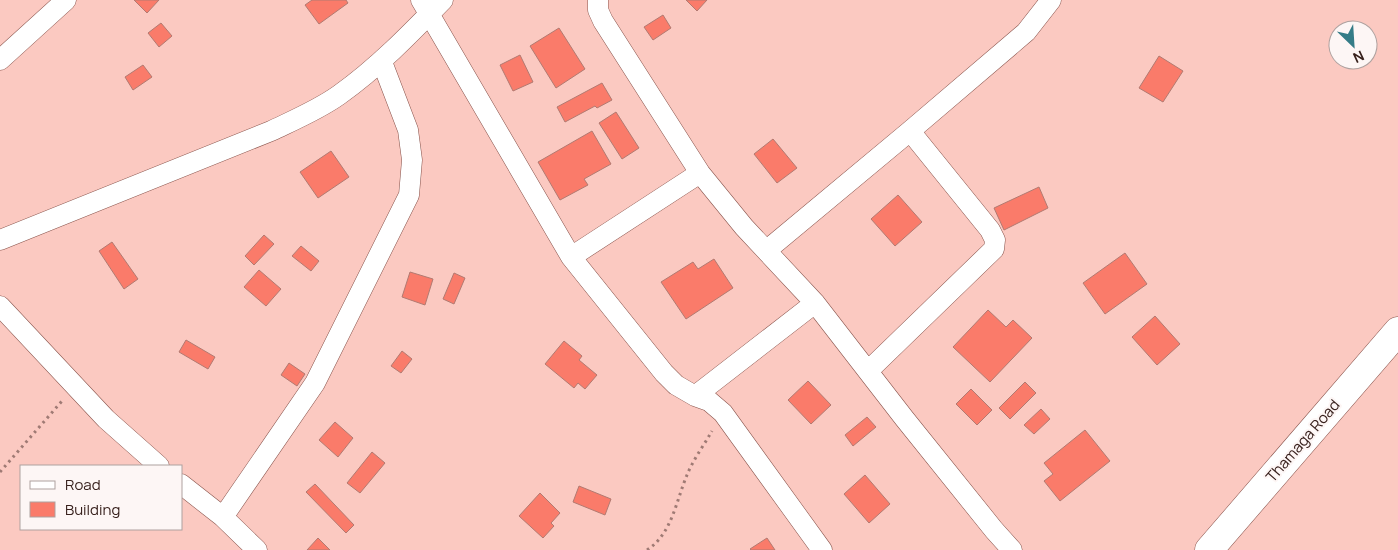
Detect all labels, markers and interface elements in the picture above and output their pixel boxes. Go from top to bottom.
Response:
north arrow [1328,20,1378,70]
text: N [1350,46,1367,68]
street label: Thamaga Road [1261,395,1344,486]
legend [20,465,182,530]
text: Road [65,474,101,495]
text: Building [65,499,120,520]

